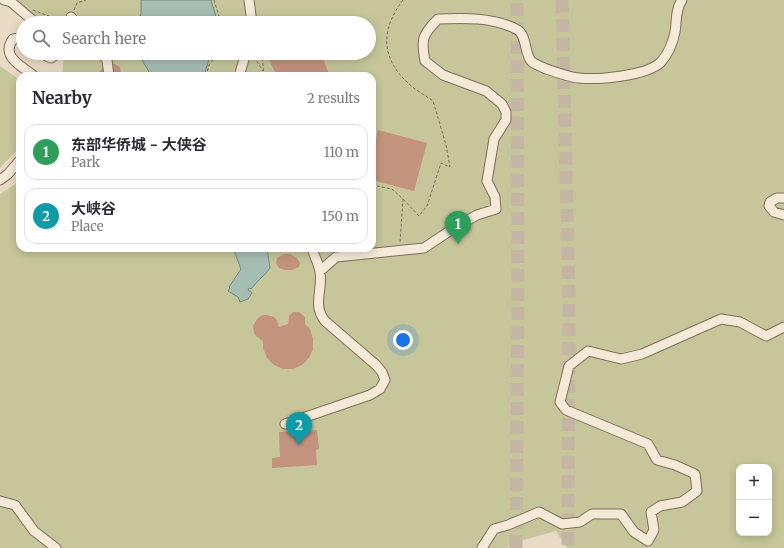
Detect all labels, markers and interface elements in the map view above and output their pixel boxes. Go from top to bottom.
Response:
search box [16,16,376,60]
icon: search [30,27,52,49]
text: Search here [62,29,146,48]
text: Nearby [32,87,92,109]
text: 2 results [307,90,360,107]
text: 东部华侨城 - 大侠谷 [71,135,207,154]
text: 1 [43,144,49,161]
text: 110 m [324,144,359,161]
text: Park [71,154,100,171]
text: 大峡谷 [71,199,116,218]
text: 2 [42,208,50,225]
text: 150 m [322,208,359,225]
pin: 1 [445,211,471,244]
text: Place [71,218,104,235]
your location [393,330,413,350]
pin: 2 [286,412,312,445]
map controls [736,464,772,536]
button: + [736,464,772,500]
button: − [736,500,772,536]

